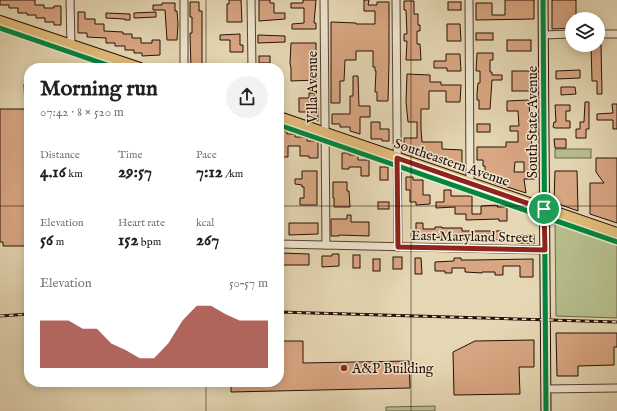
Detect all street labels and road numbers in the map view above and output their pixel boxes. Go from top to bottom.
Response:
street label: Villa Avenue [304,50,322,124]
street label: South State Avenue [524,65,542,178]
street label: Southeastern Avenue [391,135,512,191]
street label: East Maryland Street [411,227,533,247]

